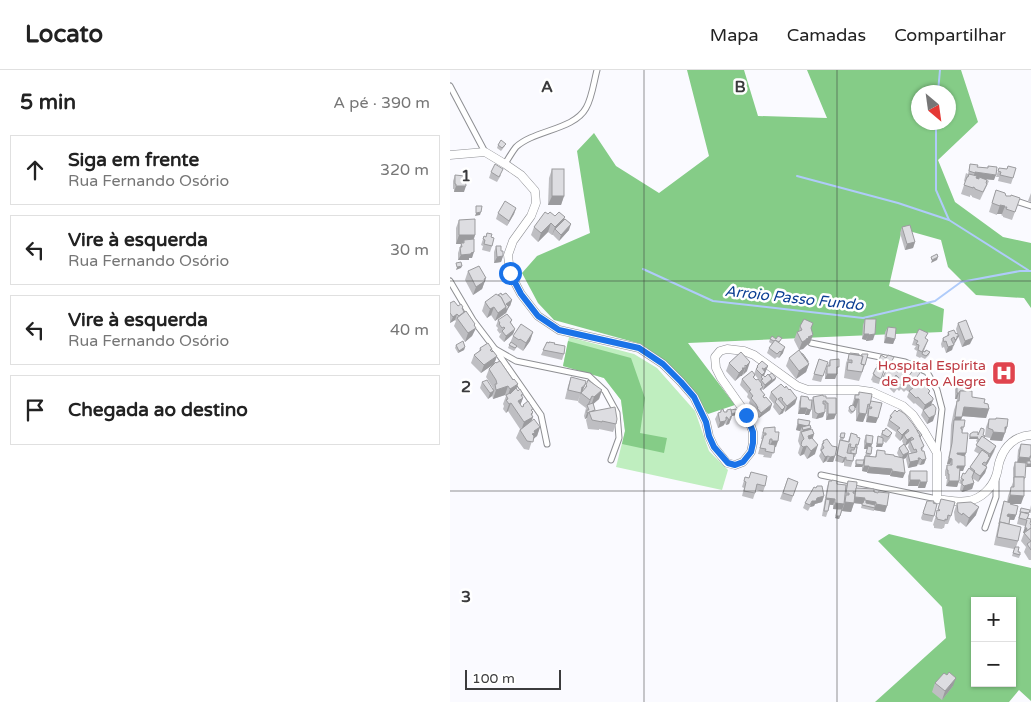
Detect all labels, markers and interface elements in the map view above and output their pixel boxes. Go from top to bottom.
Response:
text: Locato [25,20,103,49]
text: Mapa [710,24,759,46]
text: Camadas [787,24,866,46]
text: Compartilhar [894,24,1006,46]
text: A [541,77,553,97]
text: B [734,77,746,97]
north arrow [911,85,956,130]
text: 5 min [20,90,76,115]
text: A pé · 390 m [333,93,430,113]
text: Siga em frente [68,149,199,171]
icon: ahead [21,156,49,184]
text: 320 m [380,160,429,180]
text: 1 [461,166,471,186]
text: Rua Fernando Osório [68,171,229,191]
text: Vire à esquerda [68,229,208,251]
icon: left [21,236,49,264]
text: 30 m [390,240,429,260]
text: Rua Fernando Osório [68,251,229,271]
route start [499,262,522,285]
water label: Arroio Passo Fundo [724,282,865,314]
text: Vire à esquerda [68,309,208,331]
icon: left [21,316,49,344]
text: 40 m [390,320,429,340]
text: Rua Fernando Osório [68,331,229,351]
place label: Hospital Espírita de Porto Alegre [878,357,986,390]
hospital icon: Hospital Espírita de Porto Alegre [991,360,1017,386]
text: 2 [461,377,471,397]
icon: arrive [21,396,49,424]
text: Chegada ao destino [68,399,248,421]
route end [735,404,758,427]
text: 3 [461,587,471,607]
map controls [971,597,1016,687]
button: + [971,597,1016,642]
button: − [971,642,1016,687]
scale bar [465,667,561,690]
text: 100 m [472,670,515,687]

